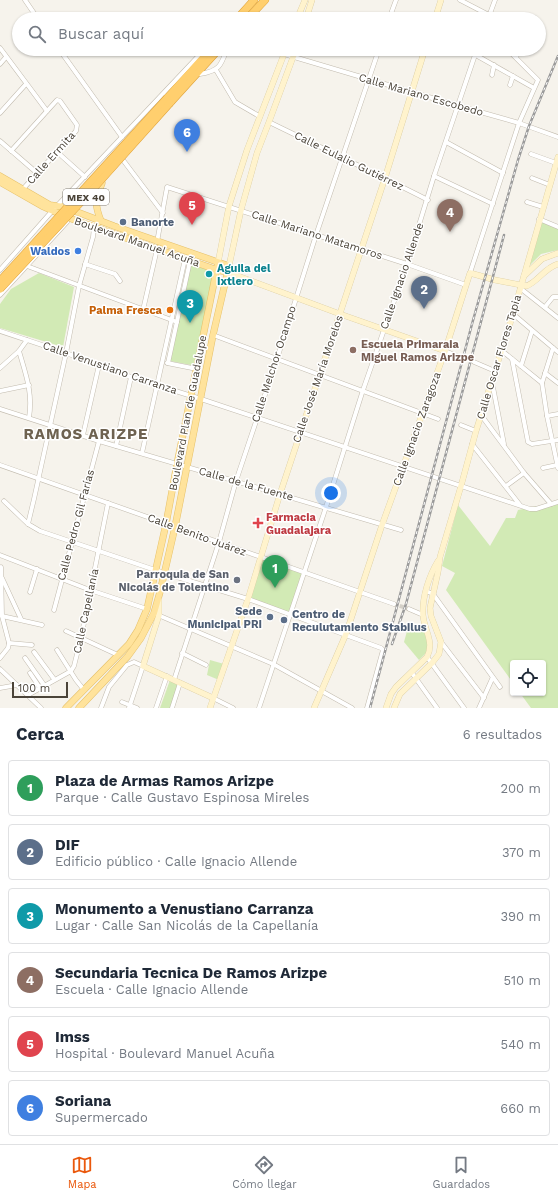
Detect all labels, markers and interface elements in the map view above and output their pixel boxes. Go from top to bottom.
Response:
search box [12,12,546,56]
icon: search [26,23,48,45]
text: Buscar aquí [58,25,144,43]
street label: Calle Mariano Escobedo [357,71,485,119]
pin: 6 [174,119,200,152]
street label: Calle Ermita [24,129,78,187]
street label: Calle Eulalio Gutiérrez [292,129,406,193]
road number: MEX 40 [63,189,109,205]
pin: 5 [179,192,205,225]
pin: 4 [437,199,463,232]
street label: Calle Mariano Matamoros [250,208,384,262]
street label: Boulevard Manuel Acuña [73,214,201,270]
place label: Banorte [131,216,174,229]
marker: Banorte [118,217,128,227]
street label: Calle Ignacio Allende [378,221,426,331]
place label: Waldos [30,245,70,258]
marker: Waldos [73,246,83,256]
place label: Aguila del Ixtlero [217,262,271,288]
marker: Aguila del Ixtlero [204,269,214,279]
pin: 2 [411,276,437,309]
pin: 3 [177,290,203,323]
street label: Calle Oscar Flores Tapia [474,293,524,421]
place label: Palma Fresca [89,304,163,317]
street label: Calle Melchor Ocampo [249,304,299,424]
marker: Palma Fresca [165,305,175,315]
street label: Calle José María Morelos [290,313,346,444]
street label: Boulevard Plan de Guadalupe [167,334,209,492]
place label: Escuela Primaraia Miguel Ramos Arizpe [361,338,474,364]
street label: Calle Venustiano Carranza [41,339,179,397]
marker: Escuela Primaraia Miguel Ramos Arizpe [348,345,358,355]
street label: Calle Ignacio Zaragoza [390,370,444,488]
district label: RAMOS ARIZPE [24,425,149,443]
street label: Calle de la Fuente [197,464,295,504]
street label: Calle Pedro Gil Farías [55,468,97,582]
your location [321,483,341,503]
street label: Calle Benito Juárez [146,511,248,559]
place label: Farmacia Guadalajara [266,511,332,537]
marker: Farmacia Guadalajara [253,518,263,528]
pin: 1 [262,555,288,588]
street label: Calle Capellanía [71,567,101,655]
place label: Parroquia de San Nicolás de Tolentino [119,568,229,594]
marker: Parroquia de San Nicolás de Tolentino [232,575,242,585]
place label: Sede Municipal PRI [188,605,262,631]
place label: Centro de Reculutamiento Stabilus [292,608,427,634]
marker: Sede Municipal PRI [265,612,275,622]
marker: Centro de Reculutamiento Stabilus [279,615,289,625]
map controls [510,660,546,696]
button: locate [510,660,546,696]
scale bar [12,680,68,699]
text: 100 m [18,682,50,695]
text: Cerca [16,724,64,744]
text: 6 resultados [463,727,542,742]
text: Plaza de Armas Ramos Arizpe [55,772,274,790]
text: 1 [27,781,33,796]
text: 200 m [500,781,541,796]
text: Parque · Calle Gustavo Espinosa Mireles [55,790,309,805]
text: DIF [55,836,80,854]
text: 2 [26,845,34,860]
text: 370 m [502,845,541,860]
text: Edificio público · Calle Ignacio Allende [55,854,297,869]
text: Monumento a Venustiano Carranza [55,900,313,918]
text: 3 [26,909,34,924]
text: 390 m [500,909,541,924]
text: Lugar · Calle San Nicolás de la Capellanía [55,918,318,933]
text: Secundaria Tecnica De Ramos Arizpe [55,964,327,982]
text: 4 [26,973,34,988]
text: 510 m [503,973,541,988]
text: Escuela · Calle Ignacio Allende [55,982,248,997]
text: Imss [55,1028,90,1046]
text: 5 [26,1037,34,1052]
text: 540 m [501,1037,541,1052]
text: Hospital · Boulevard Manuel Acuña [55,1046,275,1061]
text: Soriana [55,1092,111,1110]
text: 6 [26,1101,34,1116]
text: 660 m [500,1101,541,1116]
text: Supermercado [55,1110,148,1125]
tab: Mapa [68,1154,97,1191]
tab: Cómo llegar [232,1154,297,1191]
tab: Guardados [432,1154,490,1191]

